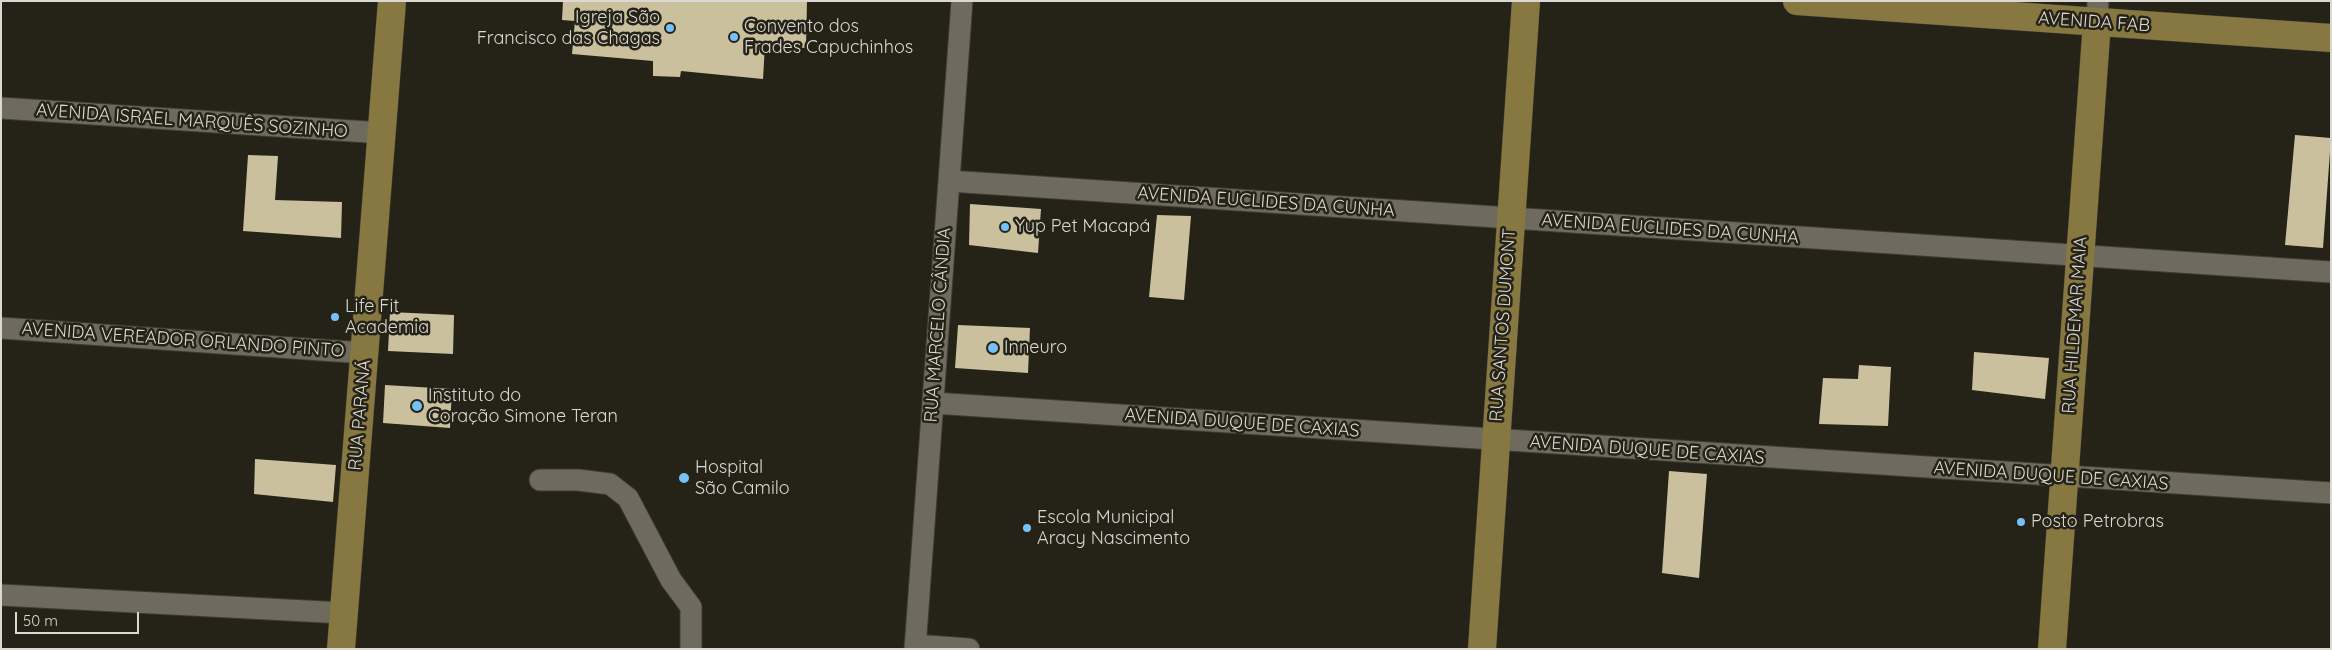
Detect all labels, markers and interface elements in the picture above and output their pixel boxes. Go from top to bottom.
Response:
place label: Igreja São Francisco das Chagas [477,7,660,50]
street label: AVENIDA FAB [2037,7,2151,37]
place label: Convento dos Frades Capuchinhos [744,16,913,58]
marker: Igreja São Francisco das Chagas [664,22,676,34]
marker: Convento dos Frades Capuchinhos [728,31,740,43]
street label: AVENIDA ISRAEL MARQUÊS SOZINHO [35,99,349,143]
street label: AVENIDA EUCLIDES DA CUNHA [1137,182,1395,222]
street label: AVENIDA EUCLIDES DA CUNHA [1541,209,1799,249]
place label: Yup Pet Macapá [1015,216,1150,238]
marker: Yup Pet Macapá [999,221,1011,233]
street label: RUA MARCELO CÂNDIA [920,227,956,423]
street label: RUA SANTOS DUMONT [1485,228,1521,422]
street label: RUA HILDEMAR MAIA [2058,236,2092,414]
place label: Life Fit Academia [345,296,429,338]
marker: Life Fit Academia [329,311,341,323]
street label: AVENIDA VEREADOR ORLANDO PINTO [21,318,345,362]
place label: Inneuro [1004,337,1067,359]
marker: Inneuro [986,341,1000,355]
street label: RUA PARANÁ [344,359,376,471]
place label: Instituto do Coração Simone Teran [428,385,618,428]
marker: Instituto do Coração Simone Teran [410,399,424,413]
street label: AVENIDA DUQUE DE CAXIAS [1124,404,1360,442]
street label: AVENIDA DUQUE DE CAXIAS [1529,431,1765,469]
place label: Hospital São Camilo [695,457,790,499]
street label: AVENIDA DUQUE DE CAXIAS [1933,457,2169,495]
marker: Hospital São Camilo [677,471,691,485]
place label: Escola Municipal Aracy Nascimento [1037,507,1190,550]
place label: Posto Petrobras [2031,511,2164,533]
marker: Posto Petrobras [2015,516,2027,528]
marker: Escola Municipal Aracy Nascimento [1021,522,1033,534]
scale bar [18,602,141,634]
text: 50 m [23,611,58,630]

